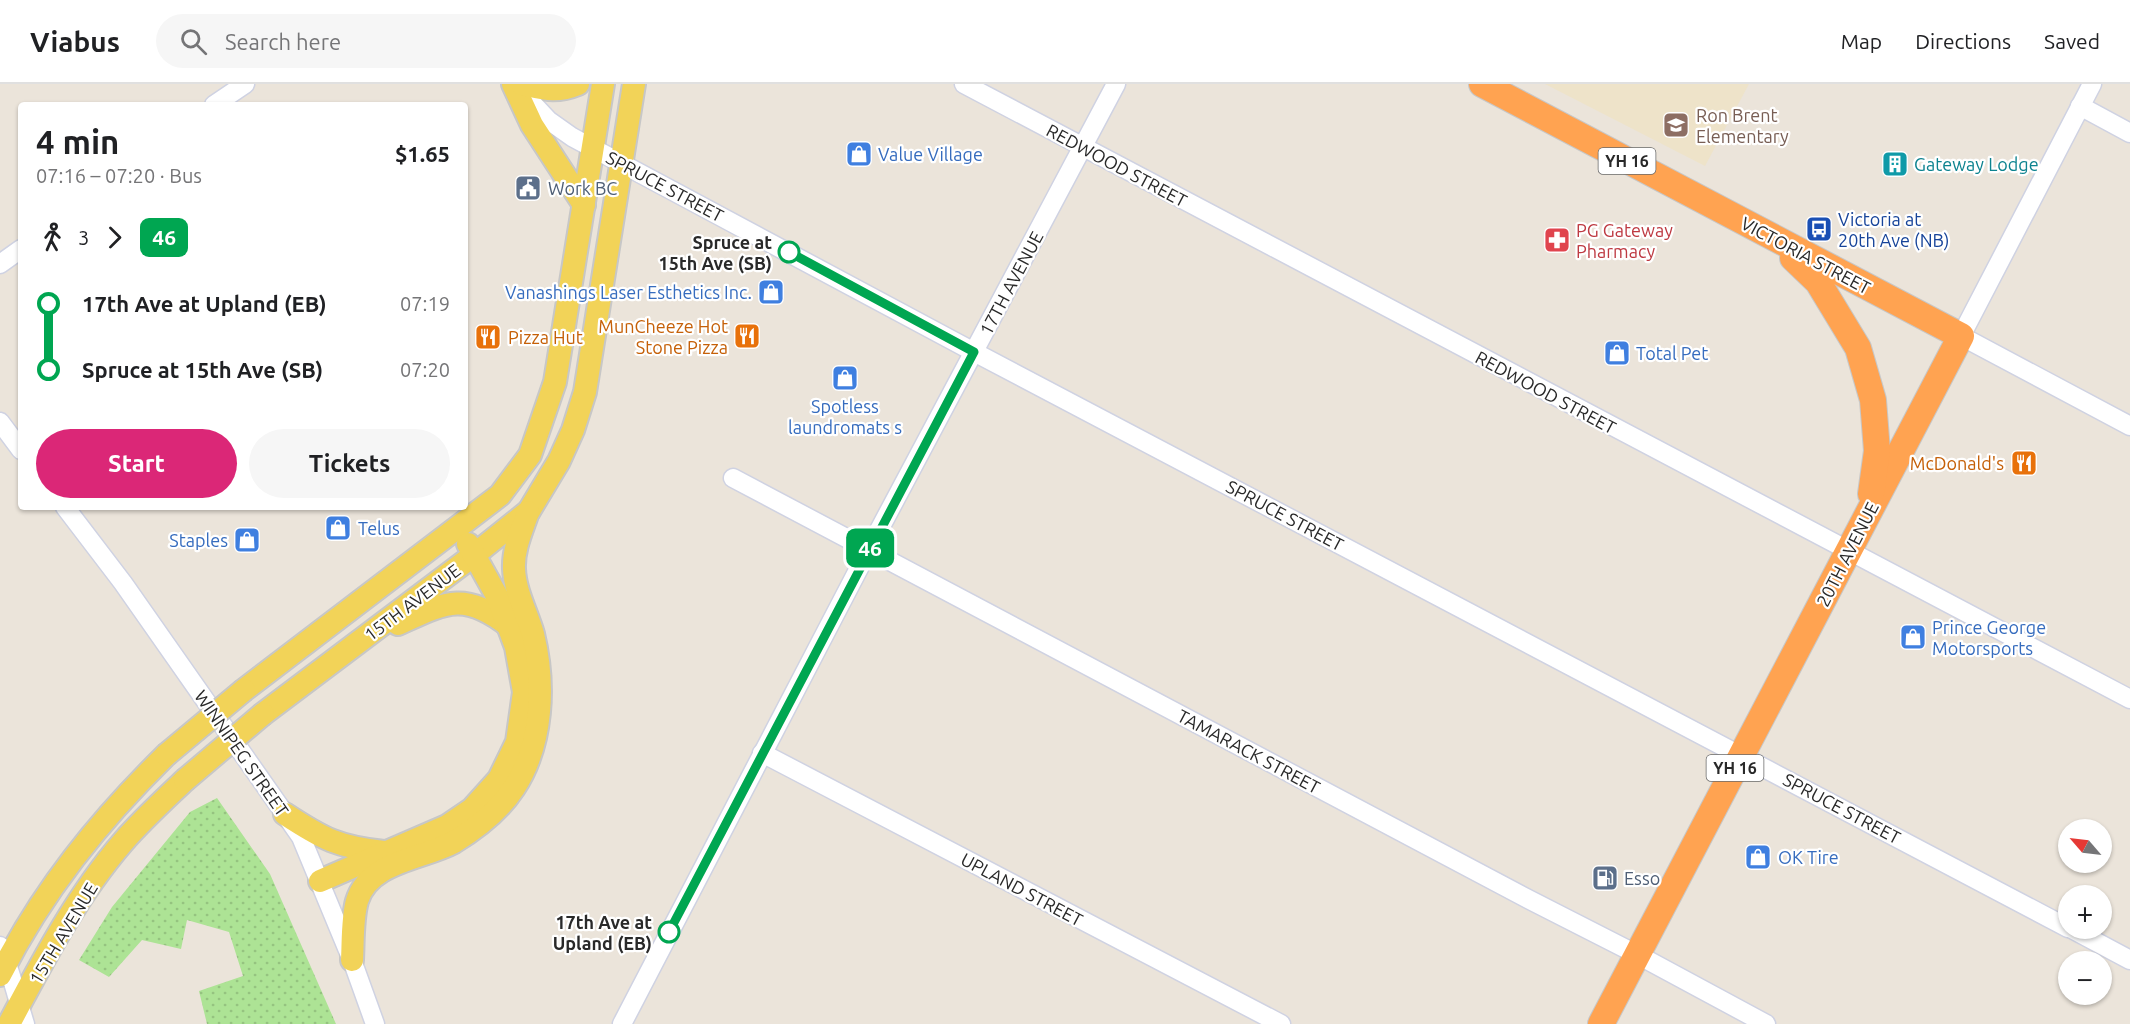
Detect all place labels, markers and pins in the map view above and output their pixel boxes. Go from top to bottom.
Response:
place label: Ron Brent Elementary [1696,105,1789,146]
school or university icon: Ron Brent Elementary [1661,110,1691,140]
shop icon: Value Village [844,139,874,169]
place label: Value Village [878,144,983,164]
building icon: Gateway Lodge [1880,149,1910,179]
place label: Gateway Lodge [1914,154,2039,174]
public building icon: Work BC [513,173,543,203]
place label: Work BC [548,178,617,198]
place label: Victoria at 20th Ave (NB) [1838,209,1949,251]
bus stop icon: Victoria at 20th Ave (NB) [1804,214,1834,244]
place label: PG Gateway Pharmacy [1576,220,1673,261]
pharmacy icon: PG Gateway Pharmacy [1542,225,1572,255]
place label: Spruce at 15th Ave (SB) [659,232,772,274]
marker: Spruce at 15th Ave (SB) [778,241,800,263]
shop icon: Vanashings Laser Esthetics Inc. [756,277,786,307]
place label: Vanashings Laser Esthetics Inc. [505,282,752,302]
place label: MunCheeze Hot Stone Pizza [598,316,728,357]
restaurant icon: MunCheeze Hot Stone Pizza [732,321,762,351]
restaurant icon: Pizza Hut [473,322,503,352]
place label: Pizza Hut [508,327,583,347]
shop icon: Total Pet [1602,338,1632,368]
place label: Total Pet [1636,343,1708,363]
shop icon: Spotless laundromats s [830,363,860,393]
place label: Spotless laundromats s [788,396,902,437]
restaurant icon: McDonald's [2009,448,2039,478]
place label: McDonald's [1910,453,2004,473]
shop icon: Telus [323,513,353,543]
place label: Telus [358,518,400,538]
shop icon: Staples [232,525,262,555]
place label: Staples [169,530,228,550]
place label: Prince George Motorsports [1932,617,2046,658]
shop icon: Prince George Motorsports [1898,622,1928,652]
shop icon: OK Tire [1743,842,1773,872]
place label: OK Tire [1778,847,1839,867]
fuel station icon: Esso [1590,863,1620,893]
place label: Esso [1624,868,1660,888]
place label: 17th Ave at Upland (EB) [553,912,652,954]
marker: 17th Ave at Upland (EB) [658,921,680,943]

